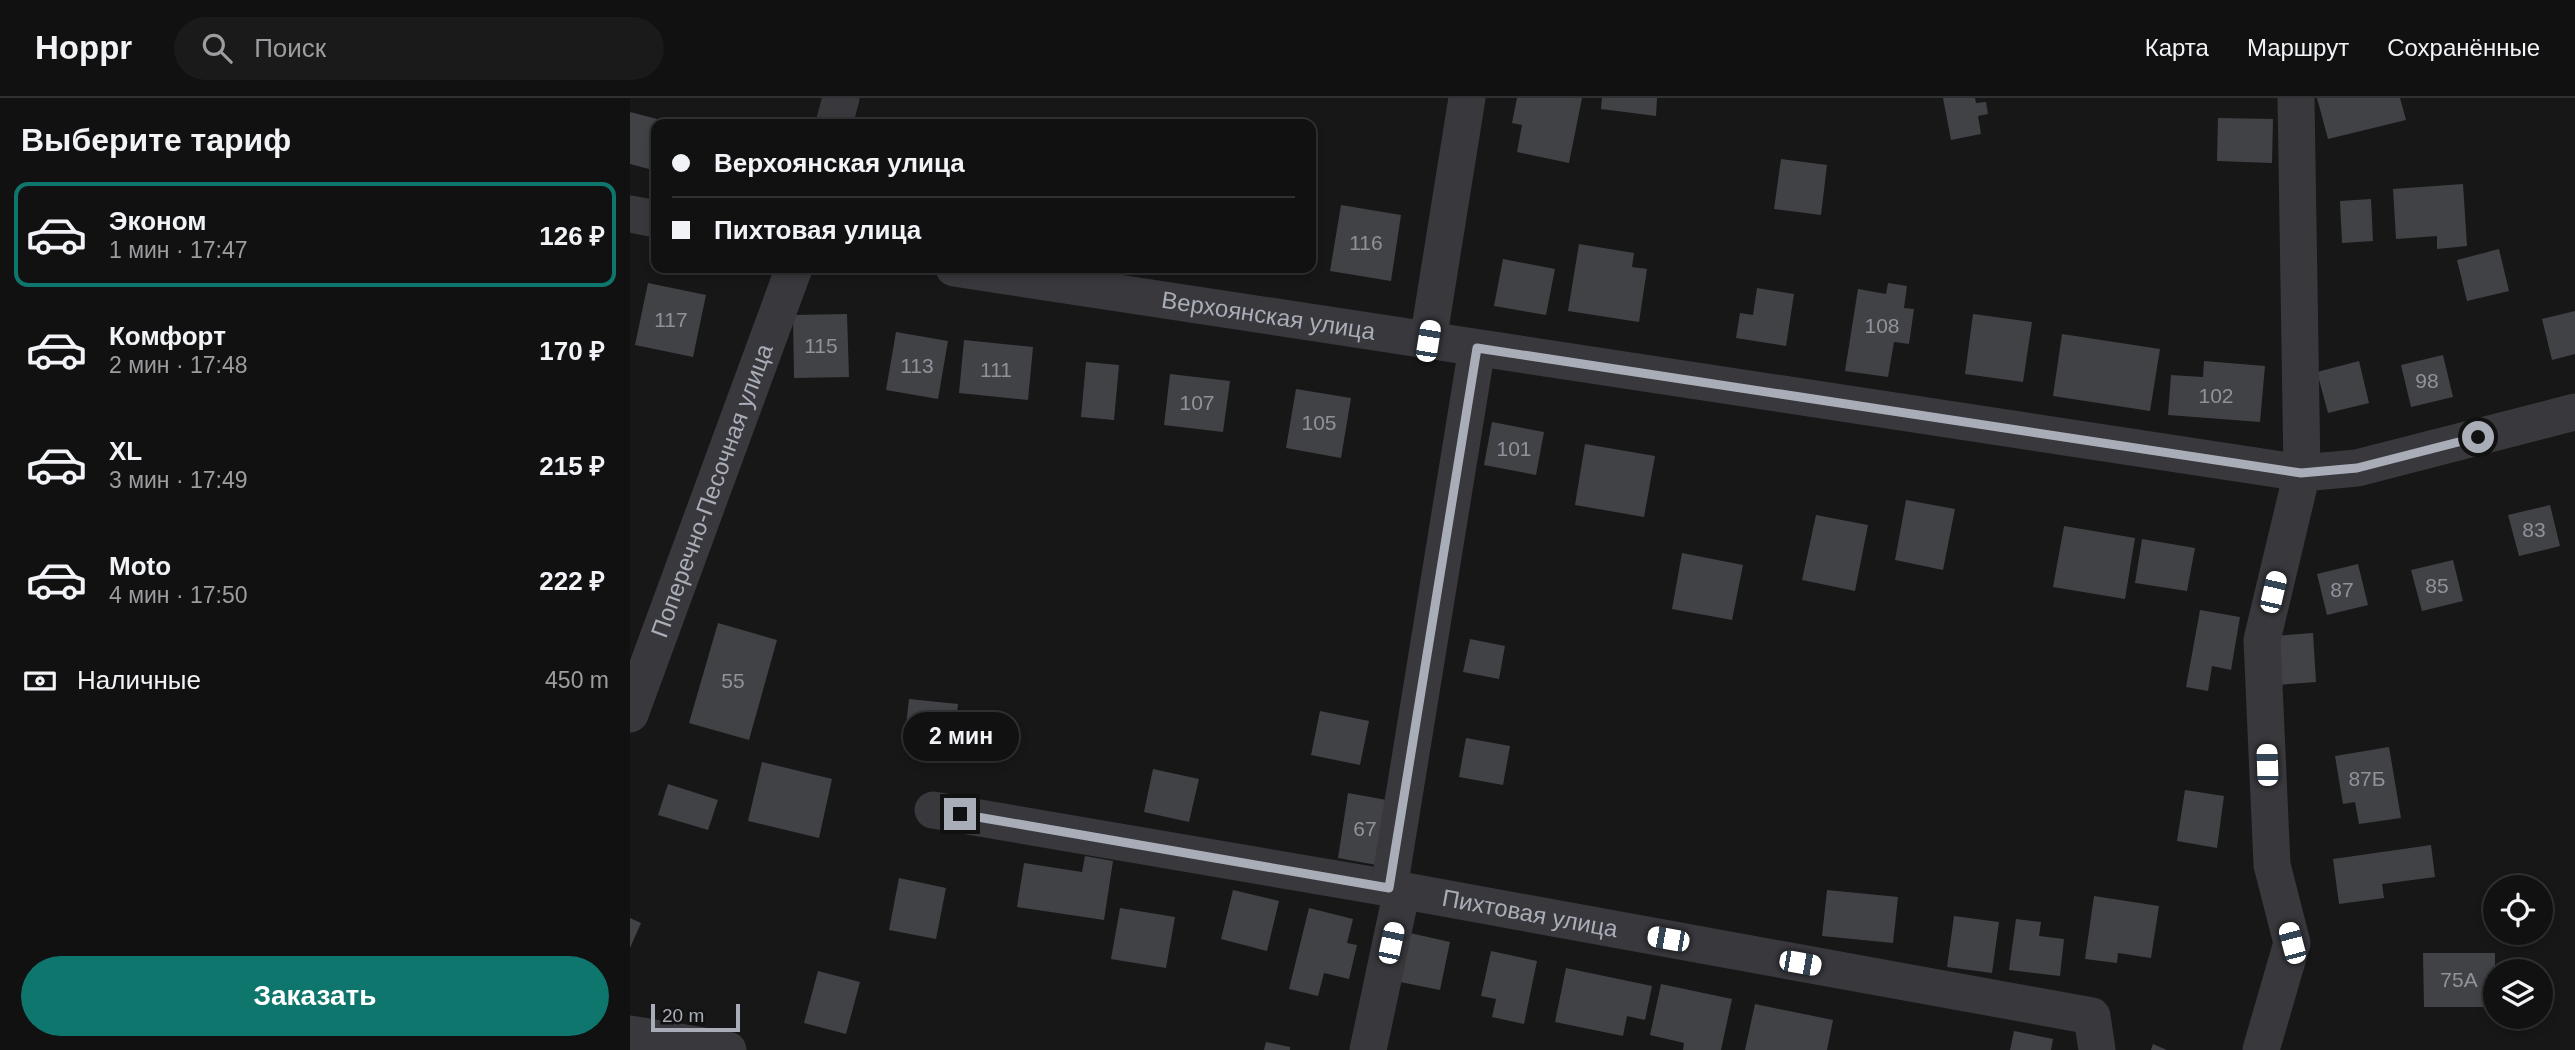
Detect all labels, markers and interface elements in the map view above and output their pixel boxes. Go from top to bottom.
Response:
search box [174,17,664,80]
text: Hoppr [35,29,132,66]
icon: search [198,29,236,67]
text: Поиск [254,33,326,63]
text: Карта [2145,34,2209,61]
text: Маршрут [2247,34,2349,61]
text: Сохранённые [2387,34,2540,61]
text: Выберите тариф [21,122,291,158]
text: Верхоянская улица [714,148,965,178]
icon: car [25,203,88,266]
text: Эконом [109,206,207,236]
text: Пихтовая улица [714,215,921,245]
text: 126 ₽ [539,221,605,251]
house number: 116 [1349,231,1383,254]
text: 1 мин · 17:47 [109,237,248,263]
street label: Верхоянская улица [1160,286,1378,345]
house number: 117 [654,308,688,331]
house number: 108 [1864,314,1900,337]
icon: car [25,318,88,381]
car [1415,319,1442,363]
text: Комфорт [109,321,226,351]
house number: 115 [804,334,838,357]
text: 170 ₽ [539,336,605,366]
street label: Поперечно-Песочная улица [645,339,778,641]
text: 2 мин · 17:48 [109,352,248,378]
house number: 113 [900,354,934,377]
house number: 111 [980,358,1012,381]
house number: 98 [2415,369,2439,392]
house number: 102 [2198,384,2234,407]
house number: 107 [1179,391,1215,414]
house number: 105 [1301,411,1337,434]
route start [2462,421,2494,453]
icon: car [25,433,88,496]
text: XL [109,436,142,466]
house number: 101 [1496,437,1532,460]
text: 215 ₽ [539,451,605,481]
text: 3 мин · 17:49 [109,467,248,493]
house number: 83 [2522,518,2546,541]
icon: car [25,548,88,611]
text: Moto [109,551,171,581]
text: 222 ₽ [539,566,605,596]
car [2259,569,2288,615]
house number: 85 [2425,574,2449,597]
house number: 87 [2330,578,2354,601]
text: 4 мин · 17:50 [109,582,248,608]
icon: cash [21,662,59,700]
text: Наличные [77,665,201,695]
text: 450 m [545,667,609,693]
house number: 55 [721,669,745,692]
callout: 2 мин [902,712,1018,762]
text: 2 мин [929,723,993,749]
car [2256,744,2279,786]
house number: 87Б [2348,767,2386,790]
route end [944,798,976,830]
house number: 67 [1353,817,1377,840]
map controls [2483,875,2553,1029]
button: locate [2483,875,2553,945]
street label: Пихтовая улица [1440,884,1621,943]
car [1377,920,1406,966]
car [2277,920,2308,966]
car [1646,925,1691,953]
car [1778,949,1823,977]
button: Заказать [21,956,609,1036]
button: layers [2483,959,2553,1029]
house number: 75А [2440,968,2478,991]
scale bar [651,1001,740,1033]
text: 20 m [662,1005,704,1026]

